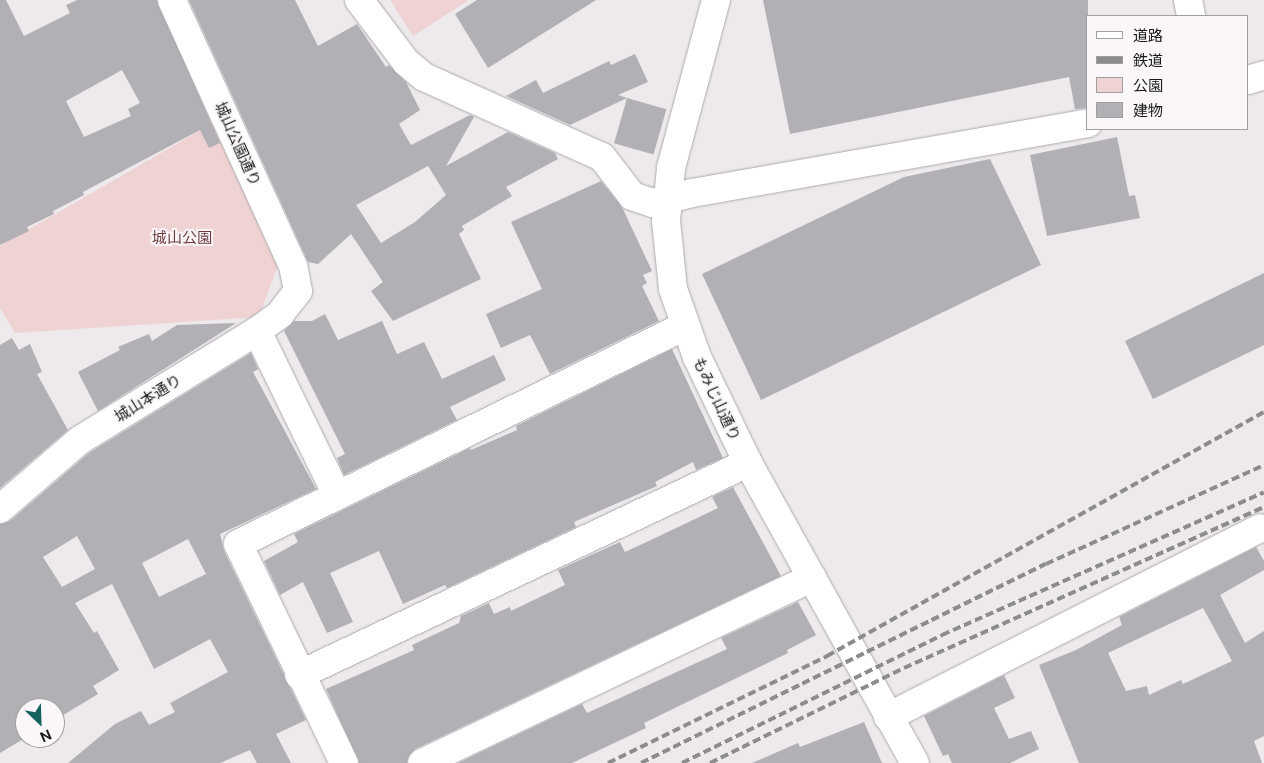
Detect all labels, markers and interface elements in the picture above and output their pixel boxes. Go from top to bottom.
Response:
legend [1086,15,1249,130]
text: 道路 [1133,27,1163,44]
text: 鉄道 [1133,52,1163,69]
text: 公園 [1133,77,1163,94]
street label: 城山公園通り [211,99,265,189]
text: 建物 [1133,102,1163,119]
park label: 城山公園 [152,229,212,247]
street label: もみじ山通り [690,354,744,444]
street label: 城山本通り [111,370,185,426]
north arrow [15,698,65,748]
text: N [37,726,54,745]

